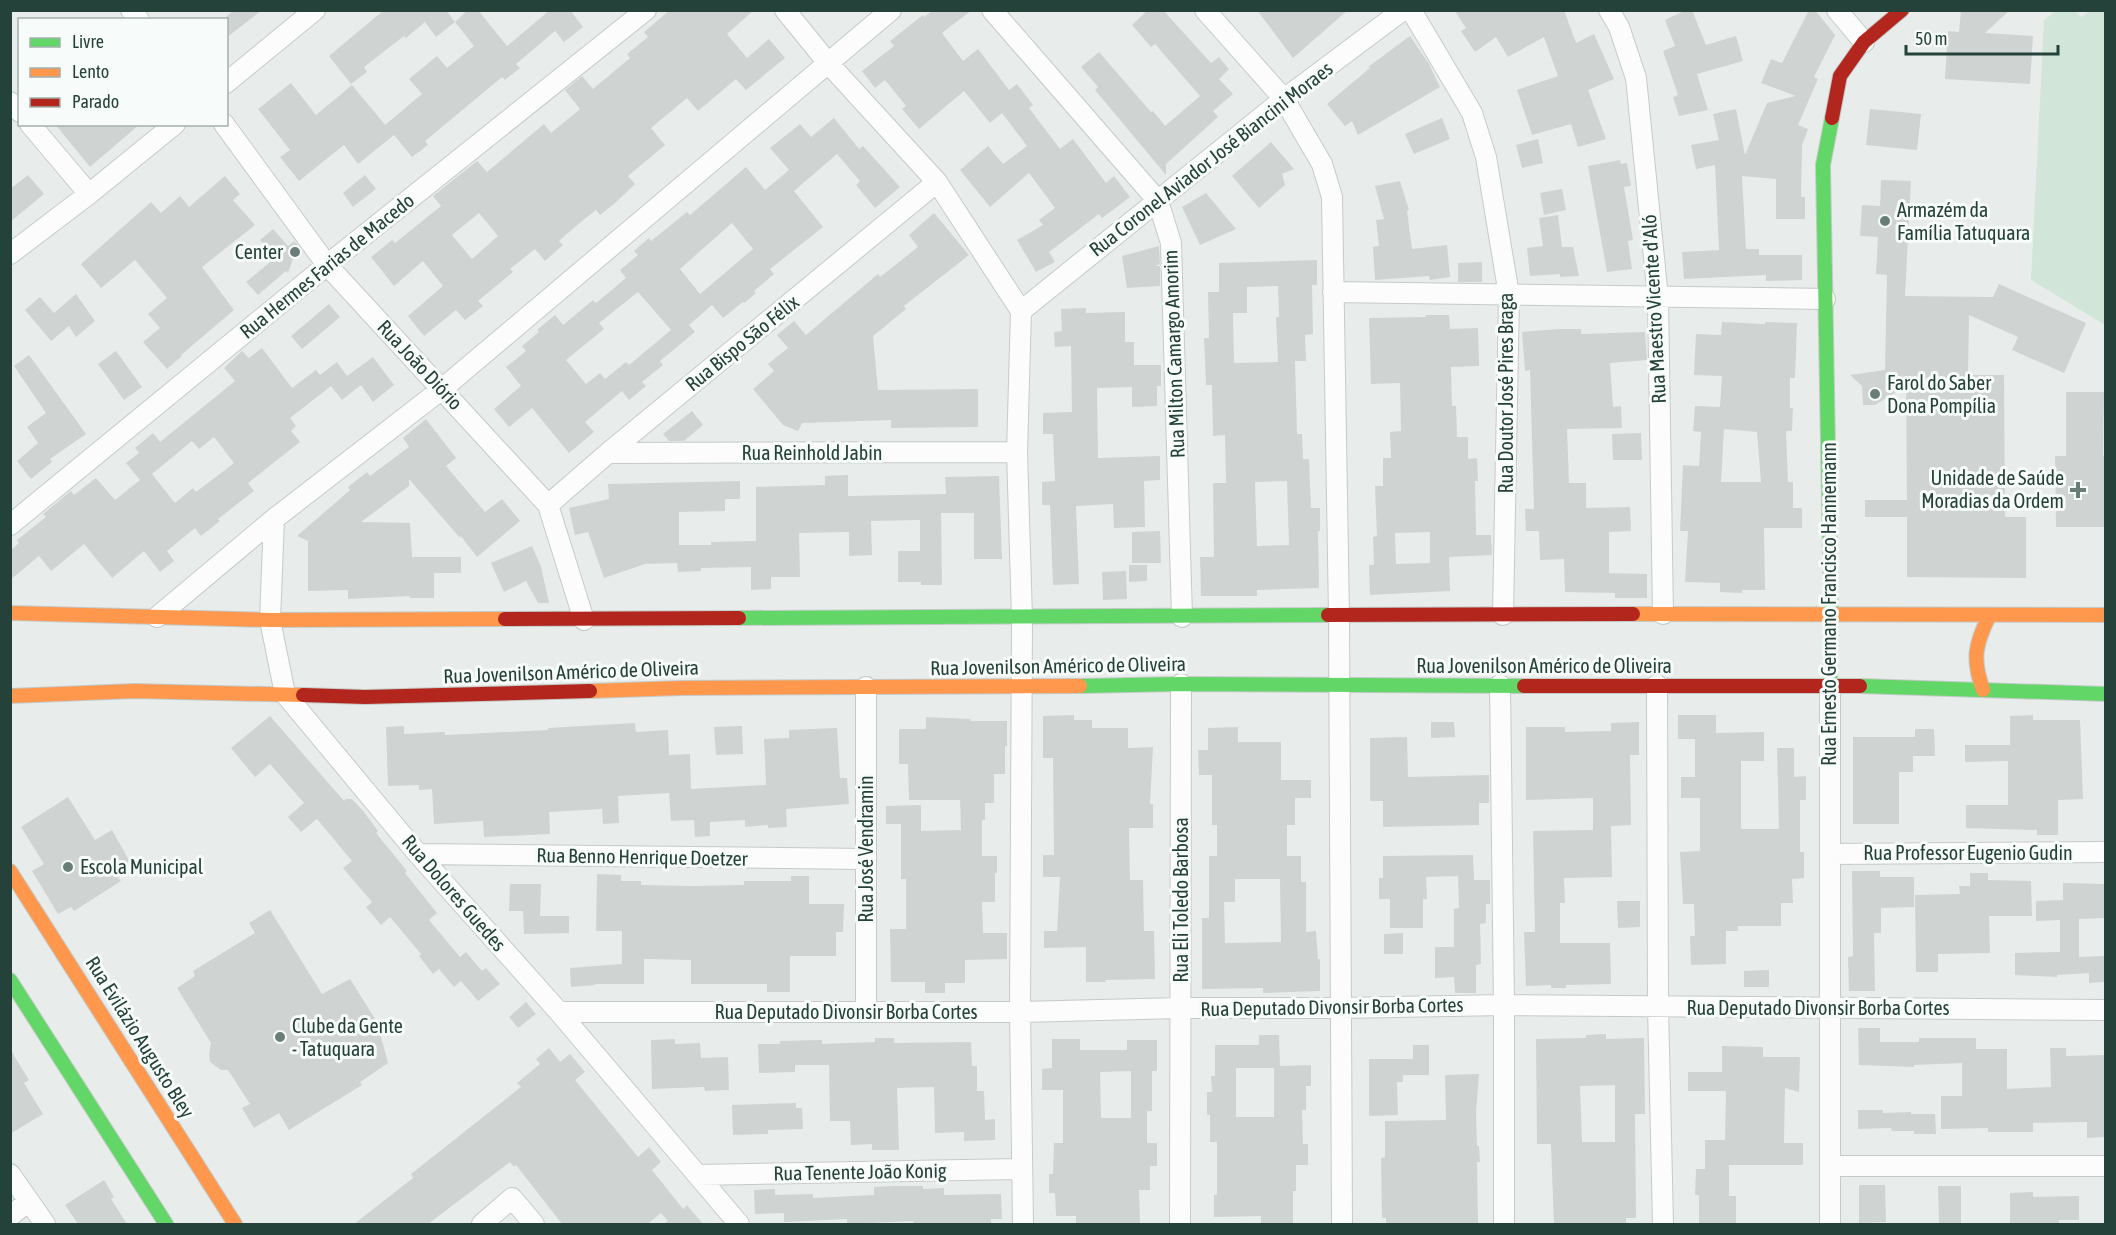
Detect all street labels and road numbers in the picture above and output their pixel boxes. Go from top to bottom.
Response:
street label: Rua Coronel Aviador José Biancini Moraes [1085,57,1337,261]
street label: Rua Hermes Farias de Macedo [235,188,418,343]
street label: Rua Maestro Vicente d'Aló [1637,214,1670,404]
street label: Rua Milton Camargo Amorim [1158,249,1189,459]
street label: Rua Bispo São Félix [680,290,803,395]
street label: Rua Doutor José Pires Braga [1494,293,1517,493]
street label: Rua João Diório [373,315,468,414]
street label: Rua Reinhold Jabin [742,441,882,464]
street label: Rua Ernesto Germano Francisco Hannemann [1817,442,1840,766]
street label: Rua Jovenilson Américo de Oliveira [930,652,1186,679]
street label: Rua Jovenilson Américo de Oliveira [1416,654,1672,677]
street label: Rua Jovenilson Américo de Oliveira [443,656,699,687]
street label: Rua José Vendramin [854,775,877,923]
street label: Rua Eli Toledo Barbosa [1169,817,1192,983]
street label: Rua Dolores Guedes [398,830,511,955]
street label: Rua Professor Eugenio Gudin [1863,841,2073,864]
street label: Rua Benno Henrique Doetzer [536,843,749,870]
street label: Rua Evilázio Augusto Bley [81,952,199,1122]
street label: Rua Deputado Divonsir Borba Cortes [1200,993,1464,1020]
street label: Rua Deputado Divonsir Borba Cortes [1686,996,1950,1019]
street label: Rua Deputado Divonsir Borba Cortes [714,1000,978,1023]
street label: Rua Tenente João Konig [773,1158,947,1185]

